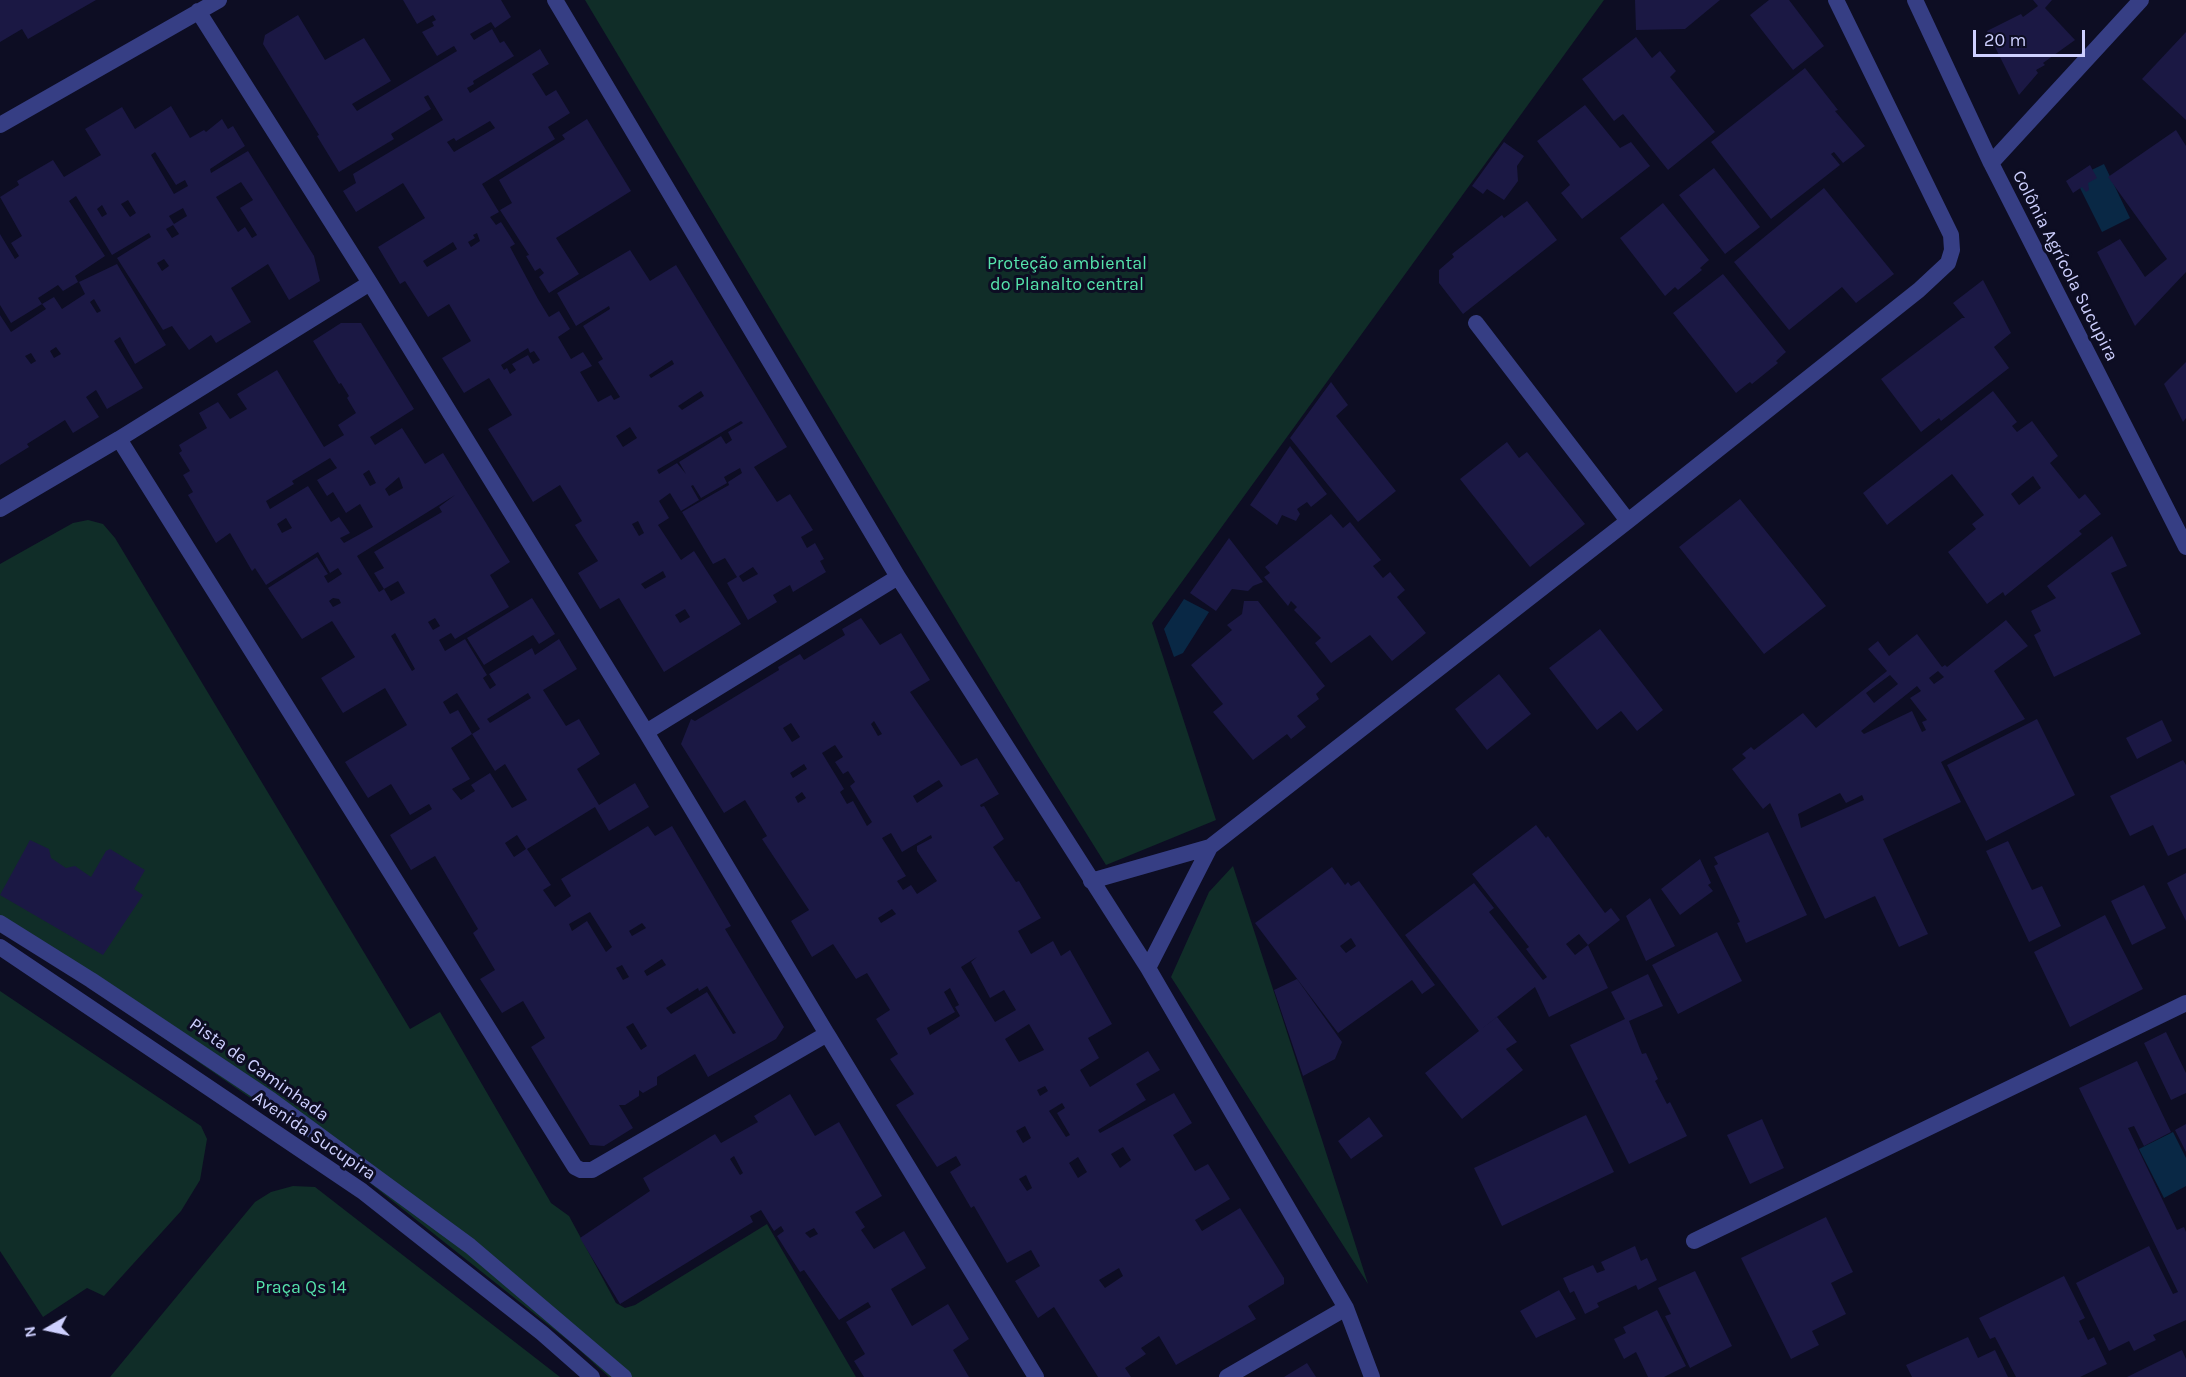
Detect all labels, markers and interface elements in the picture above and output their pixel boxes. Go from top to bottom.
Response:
scale bar [1976,18,2088,56]
text: 20 m [1984,29,2026,51]
street label: Colônia Agrícola Sucupira [2007,167,2123,365]
park label: Proteção ambiental do Planalto central [987,253,1147,296]
street label: Pista de Caminhada [185,1014,333,1126]
street label: Avenida Sucupira [248,1087,380,1185]
park label: Praça Qs 14 [255,1277,347,1299]
north arrow [18,1299,78,1359]
text: N [19,1325,40,1339]

